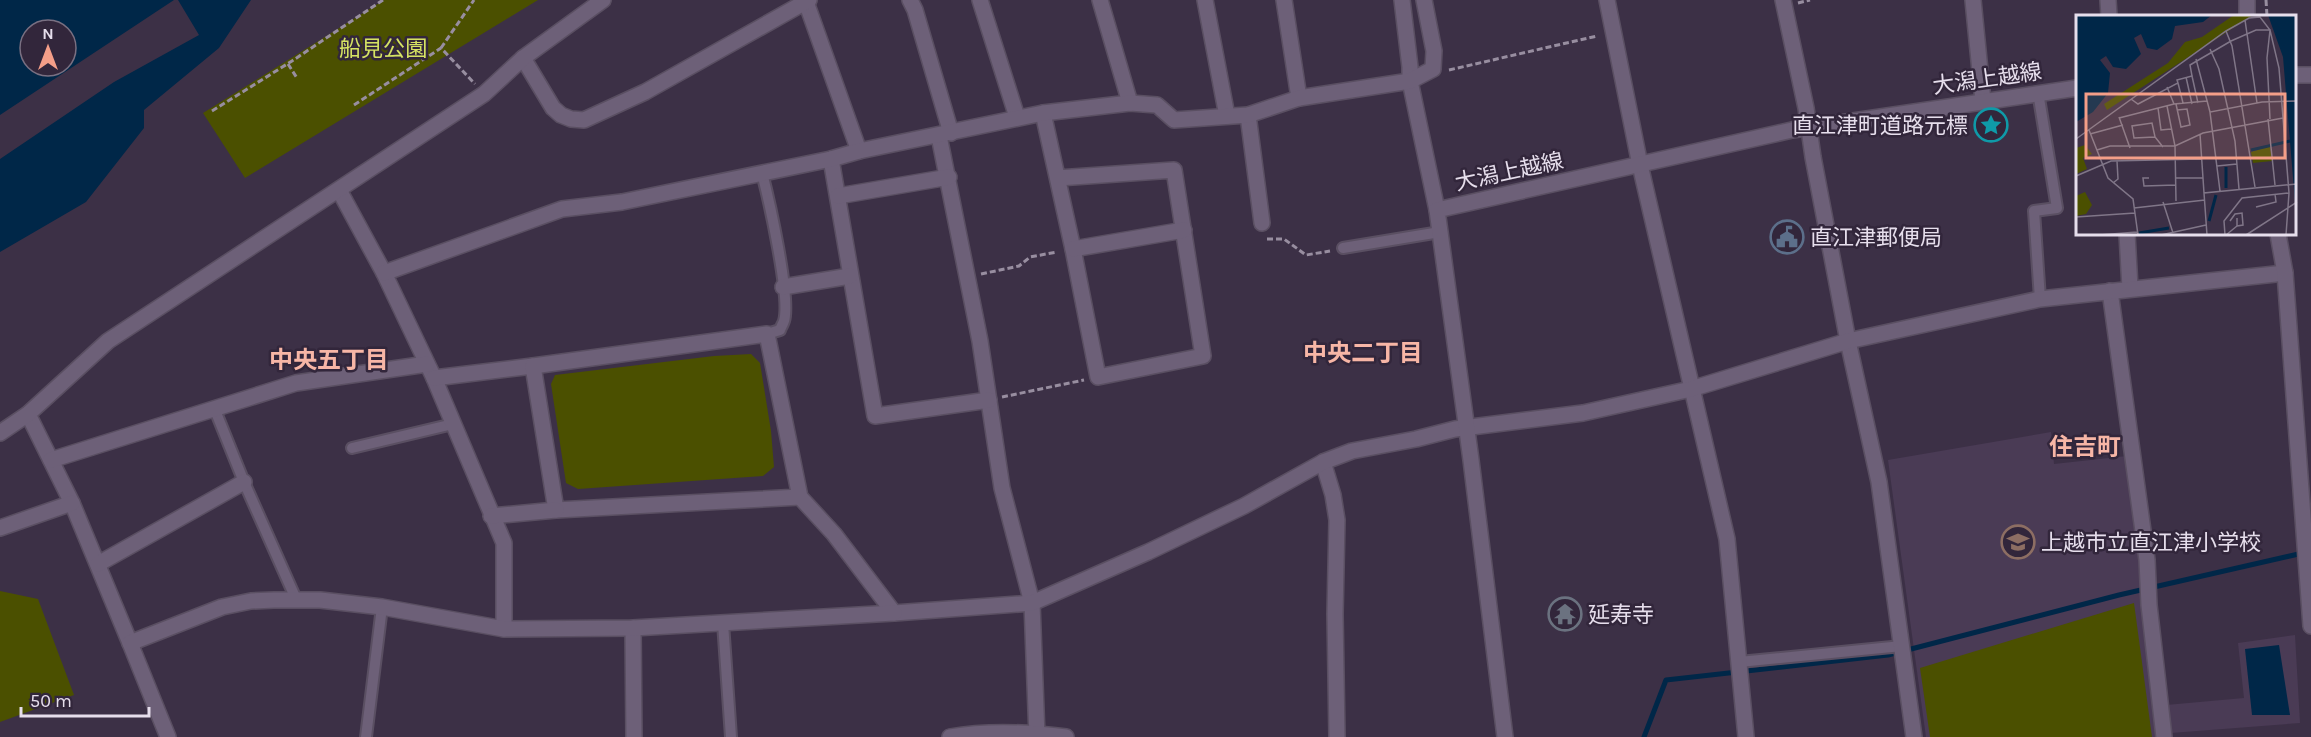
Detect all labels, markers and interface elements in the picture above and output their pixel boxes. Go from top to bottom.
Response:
inset map [2076,15,2296,236]
north arrow [18,18,78,78]
text: N [42,24,54,43]
park label: 船見公園 [339,36,427,62]
street label: 大潟上越線 [1931,58,2043,100]
place icon: 直江津町道路元標 [1973,107,2009,143]
place label: 直江津町道路元標 [1792,113,1968,139]
street label: 大潟上越線 [1453,148,1566,196]
public building icon: 直江津郵便局 [1769,219,1805,255]
place label: 直江津郵便局 [1810,225,1942,251]
district label: 中央二丁目 [1303,339,1423,367]
district label: 中央五丁目 [269,346,389,374]
district label: 住吉町 [2049,433,2121,461]
school or university icon: 上越市立直江津小学校 [2000,524,2036,560]
place label: 上越市立直江津小学校 [2041,530,2261,556]
temple icon: 延寿寺 [1547,596,1583,632]
place label: 延寿寺 [1588,602,1654,628]
scale bar [21,680,148,718]
text: 50 m [30,690,72,712]

